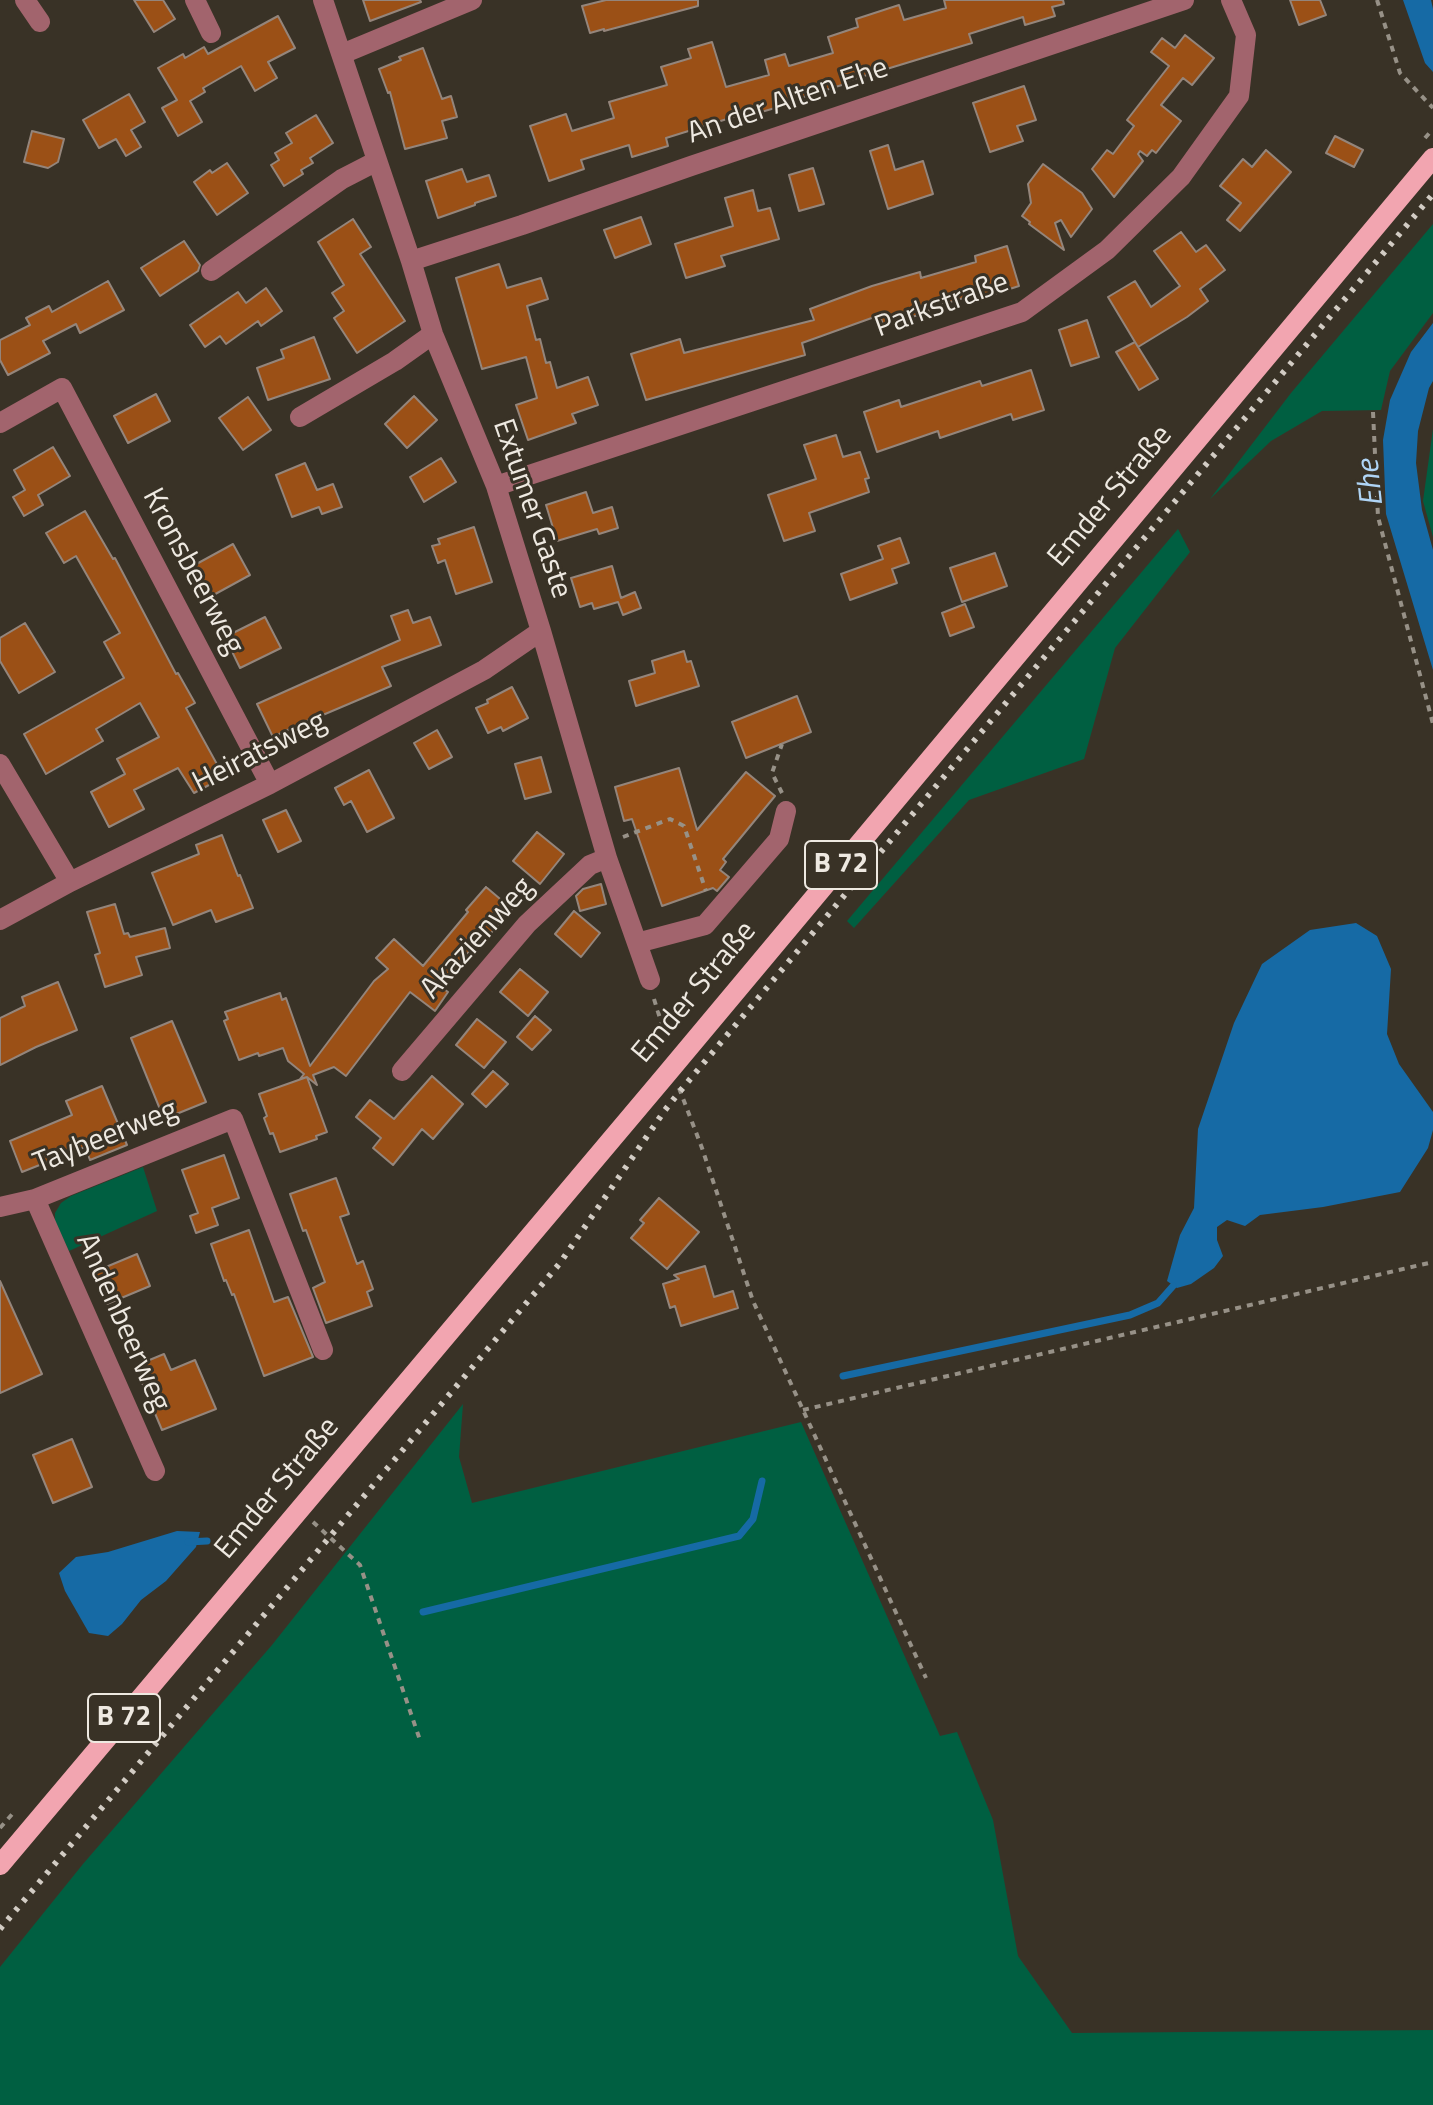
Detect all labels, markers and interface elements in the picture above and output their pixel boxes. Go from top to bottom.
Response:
street label: An der Alten Ehe [683,51,893,153]
street label: Parkstraße [870,265,1014,347]
street label: Extumer Gaste [484,415,578,603]
street label: Emder Straße [1041,419,1181,575]
water label: Ehe [1350,458,1394,508]
street label: Kronsbeerweg [133,483,251,661]
street label: Heiratsweg [187,704,333,802]
road number: B 72 [805,841,877,889]
street label: Akazienweg [414,871,542,1007]
street label: Emder Straße [625,915,765,1071]
street label: Taybeerweg [29,1093,183,1183]
street label: Andenbeerweg [67,1228,177,1418]
street label: Emder Straße [208,1411,348,1567]
road number: B 72 [88,1694,160,1742]

